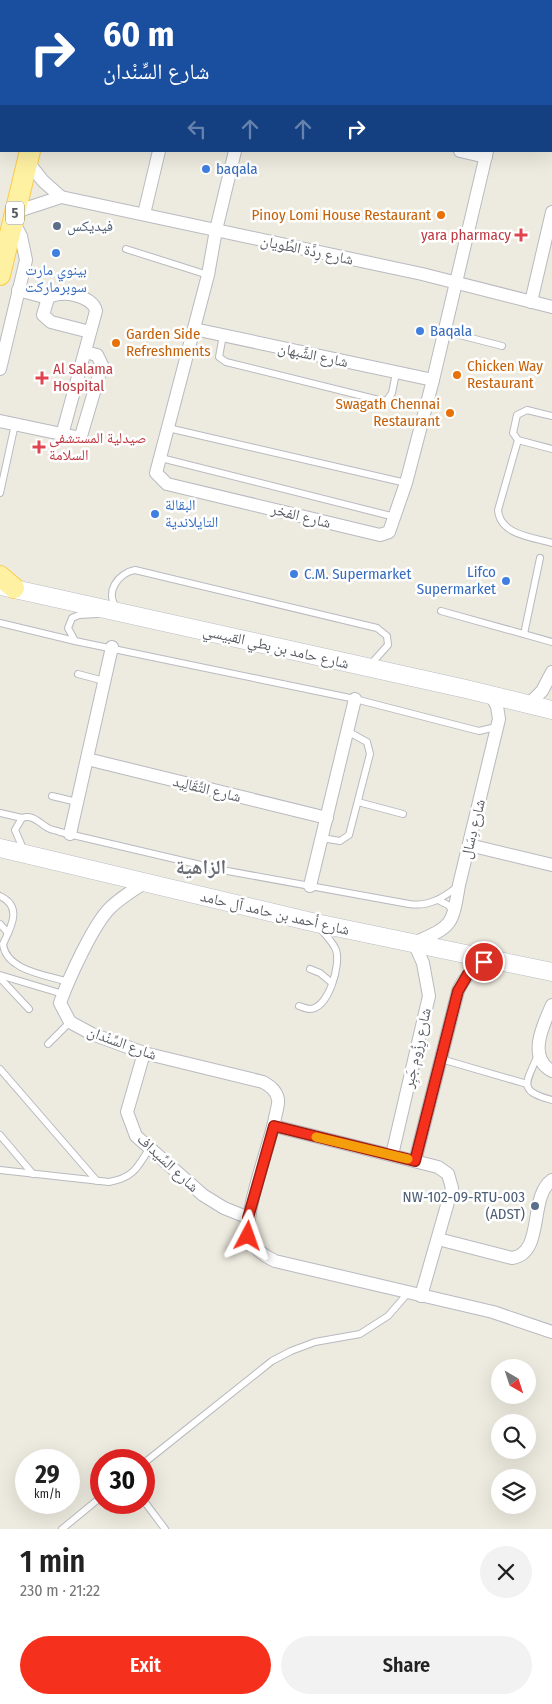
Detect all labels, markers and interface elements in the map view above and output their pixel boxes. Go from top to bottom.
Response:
text: 60 m [103,13,174,55]
icon: right [20,20,85,85]
text: شارع السِّنْدان [103,58,209,85]
icon: left [183,115,211,143]
icon: ahead [236,115,264,143]
icon: ahead [289,115,317,143]
icon: right [342,115,370,143]
place label: baqala [216,160,258,178]
marker: baqala [200,163,212,175]
road number: 5 [6,202,24,224]
place label: Pinoy Lomi House Restaurant [252,206,431,224]
marker: Pinoy Lomi House Restaurant [435,209,447,221]
place label: فيديكس [67,217,113,236]
marker: فيديكس [51,220,63,232]
place label: yara pharmacy [421,226,511,244]
marker: yara pharmacy [515,229,527,241]
street label: شارع رِدَّة الطِّويان [258,231,355,271]
marker: بينوي مارت سوبرماركت [50,247,62,259]
place label: بينوي مارت سوبرماركت [25,261,87,296]
place label: Baqala [430,322,472,340]
place label: Garden Side Refreshments [126,325,211,360]
marker: Baqala [414,325,426,337]
marker: Garden Side Refreshments [110,337,122,349]
street label: شارع الشَّبهان [276,339,350,372]
place label: Chicken Way Restaurant [467,357,543,392]
place label: Al Salama Hospital [53,360,113,395]
marker: Chicken Way Restaurant [451,369,463,381]
marker: Al Salama Hospital [35,371,49,385]
place label: Swagath Chennai Restaurant [336,395,440,430]
marker: Swagath Chennai Restaurant [444,407,456,419]
place label: صيدلية المستشفى السلامة [49,429,147,464]
marker: صيدلية المستشفى السلامة [33,441,45,453]
place label: البقالة التايلاندية [165,496,218,531]
street label: شارع الفخر [268,500,333,533]
marker: البقالة التايلاندية [149,508,161,520]
place label: Lifco Supermarket [417,563,496,598]
place label: C.M. Supermarket [304,565,411,583]
marker: C.M. Supermarket [288,568,300,580]
marker: Lifco Supermarket [500,575,512,587]
street label: شارع حامد بن بطي القبيسي [201,621,351,675]
street label: شارع التَّقَالِيد [171,772,243,807]
street label: شارع دِسَال [457,797,490,861]
district label: الزاهية [176,855,226,879]
street label: شارع أحمد بن حامد آل حامد [198,887,351,940]
pin [463,941,505,983]
icon: arrive [470,948,498,976]
street label: شارع رِزُوم جَبِر [399,1006,437,1091]
street label: شارع السِّنْدان [84,1022,159,1065]
street label: شارع السِّيداف [133,1130,203,1197]
place label: NW-102-09-RTU-003 (ADST) [403,1188,525,1223]
marker: NW-102-09-RTU-003 (ADST) [529,1200,541,1212]
position arrow [221,1209,273,1261]
north arrow [491,1359,536,1404]
map controls [491,1359,536,1514]
button: search [491,1414,536,1459]
speed limit sign: 30 [90,1449,155,1514]
text: 29 [35,1460,60,1490]
button: layers [491,1469,536,1514]
text: km/h [34,1487,61,1501]
text: 1 min [20,1544,85,1580]
button: close [480,1546,532,1598]
text: 230 m · 21:22 [20,1581,100,1600]
button: Exit [20,1636,271,1694]
button: Share [281,1636,532,1694]

